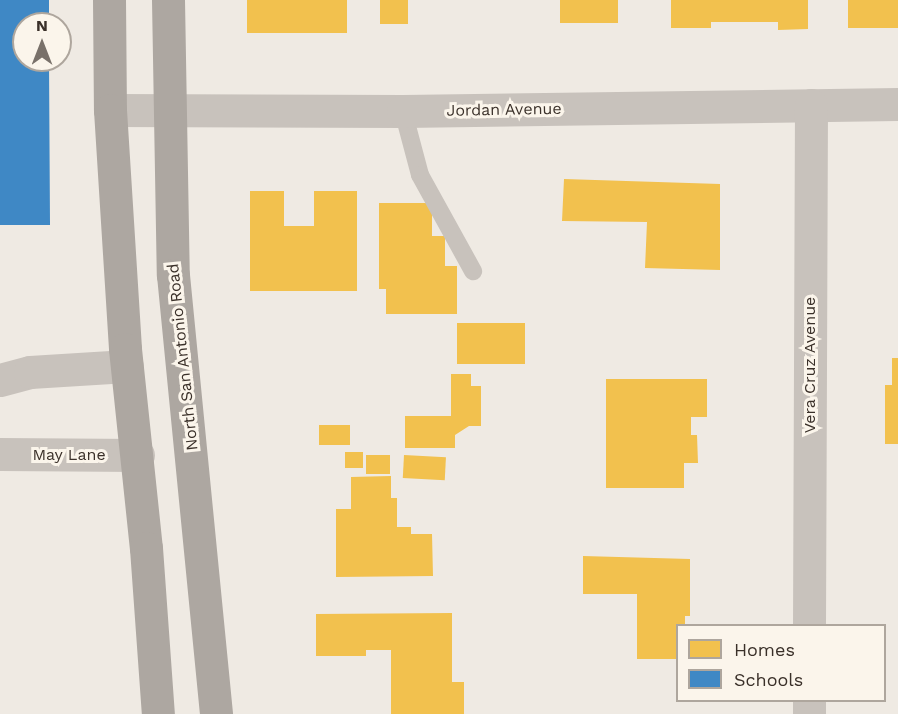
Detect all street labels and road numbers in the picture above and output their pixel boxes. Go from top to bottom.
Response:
street label: Jordan Avenue [446,99,562,121]
street label: North San Antonio Road [164,262,202,452]
street label: Vera Cruz Avenue [800,296,820,434]
street label: May Lane [32,445,106,465]

